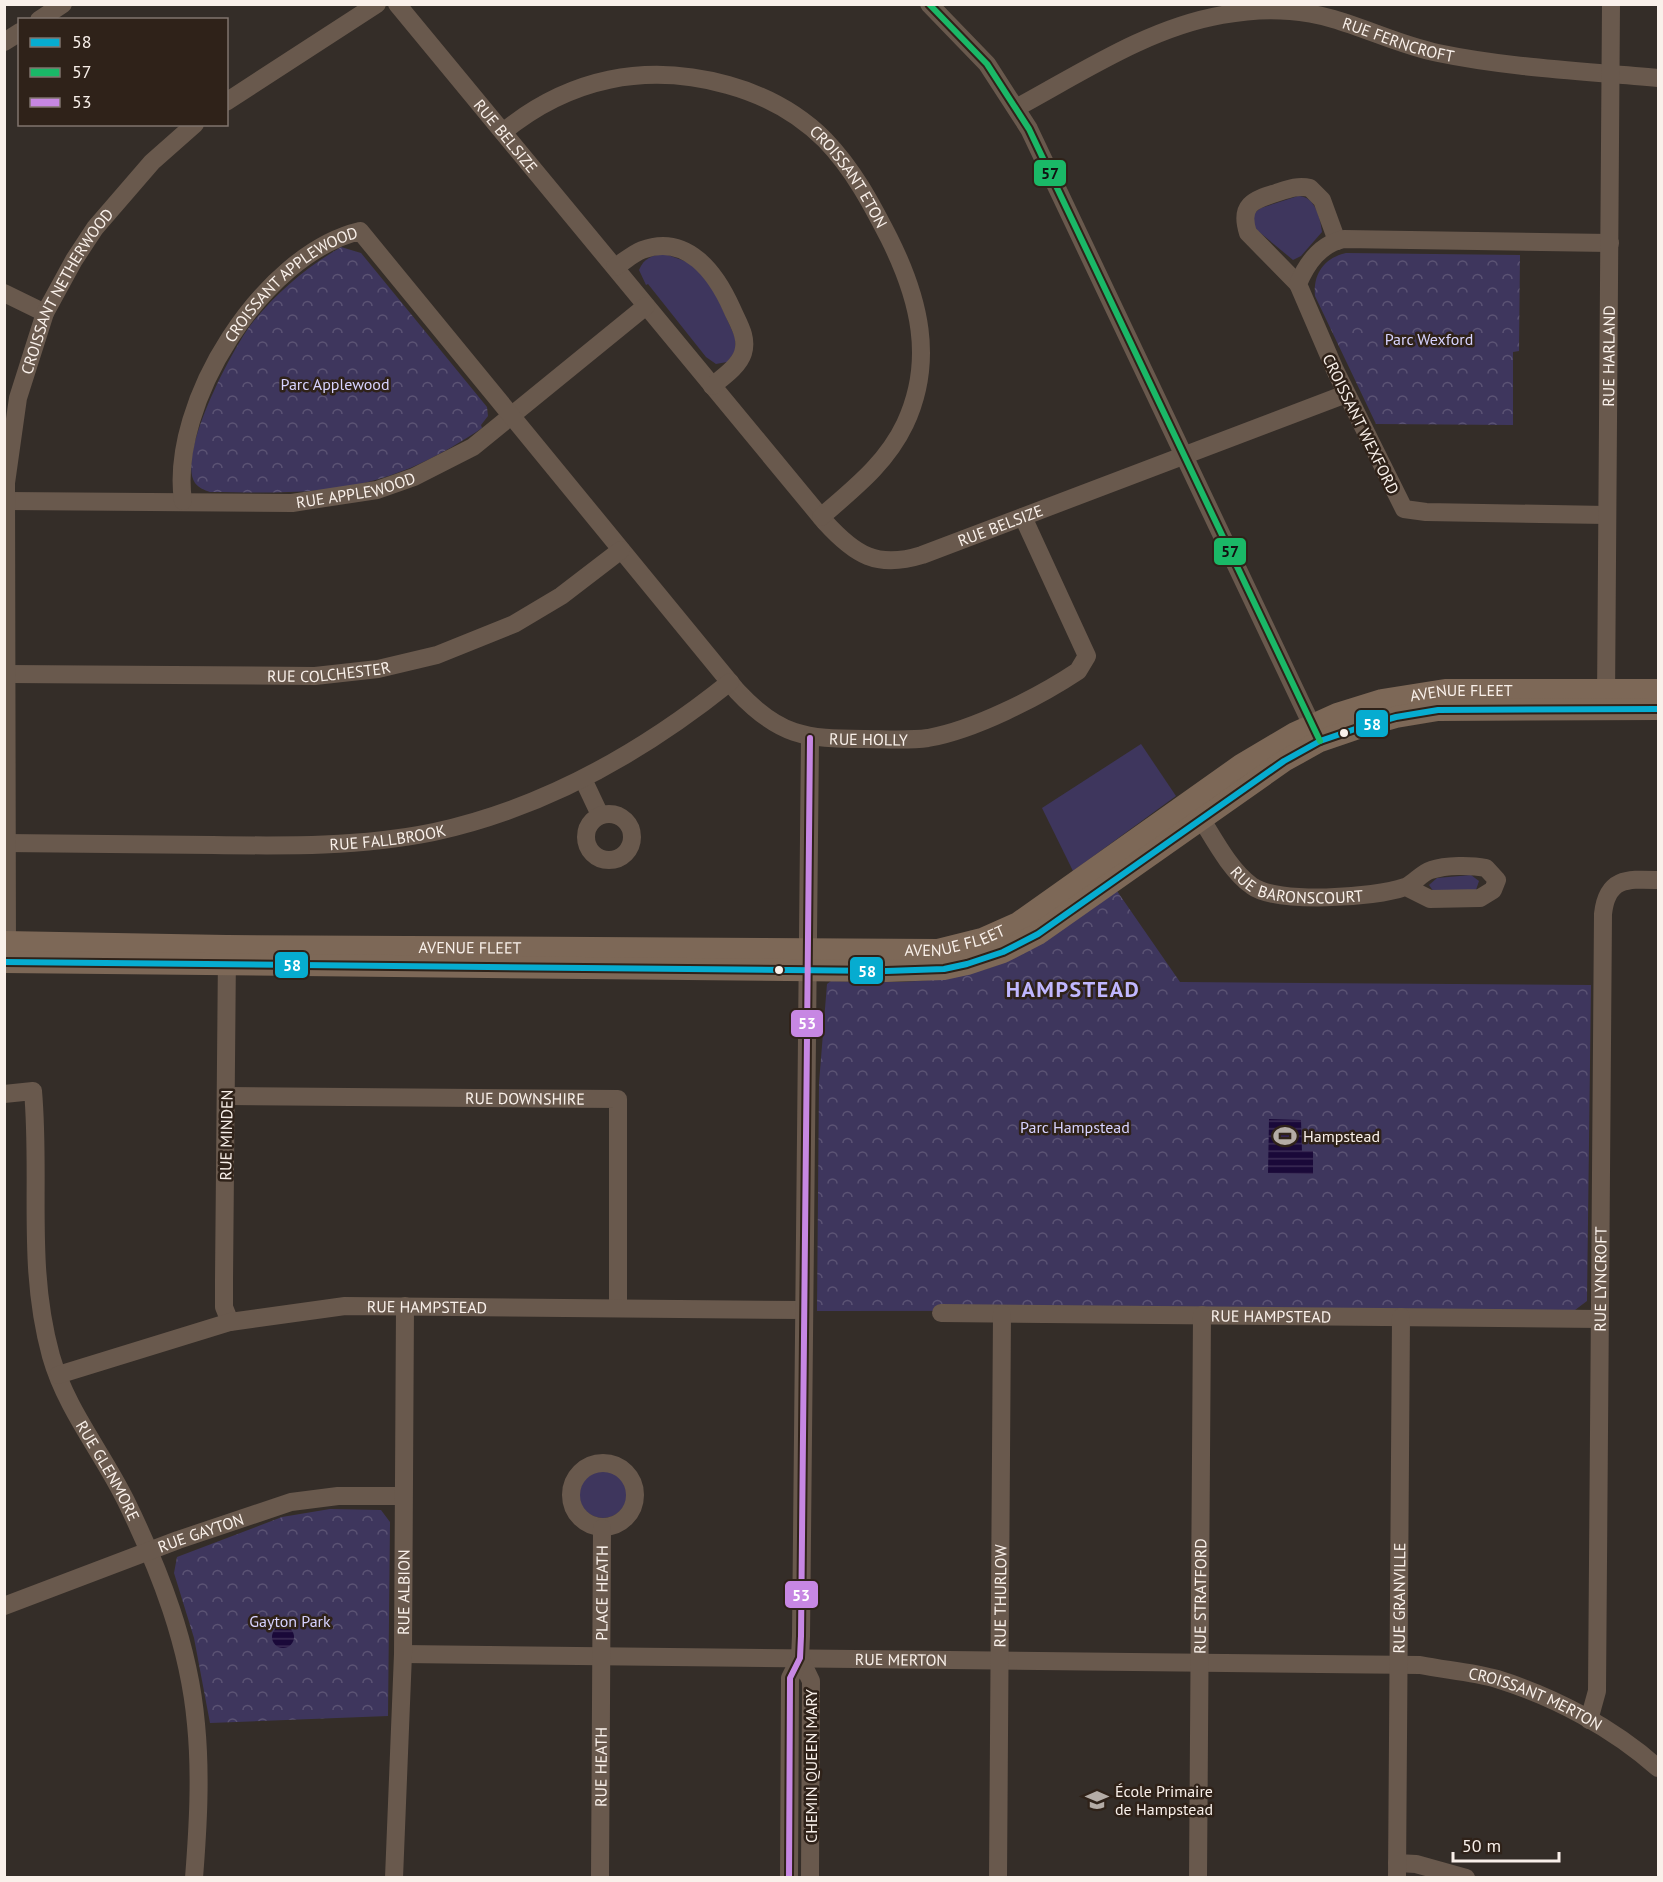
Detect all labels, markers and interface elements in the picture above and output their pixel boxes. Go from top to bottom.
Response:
street label: RUE FERNCROFT [1340,13,1456,66]
legend [18,18,228,126]
text: 58 [72,30,92,53]
text: 57 [72,60,92,83]
text: 53 [72,90,92,113]
street label: RUE BELSIZE [470,95,542,177]
street label: CROISSANT ETON [806,121,892,231]
line badge: 57 [1033,159,1067,187]
text: 57 [1041,163,1059,183]
street label: CROISSANT NETHERWOOD [16,204,117,377]
street label: CROISSANT APPLEWOOD [220,222,360,346]
street label: RUE HARLAND [1598,305,1619,407]
park label: Parc Wexford [1385,329,1473,349]
street label: CROISSANT WEXFORD [1318,351,1404,497]
park label: Parc Applewood [281,374,390,394]
street label: RUE APPLEWOOD [295,467,418,512]
street label: RUE BELSIZE [955,500,1046,551]
line badge: 57 [1213,537,1247,566]
text: 57 [1221,541,1239,561]
street label: RUE COLCHESTER [267,656,392,686]
street label: AVENUE FLEET [1408,680,1513,705]
line badge: 58 [1355,709,1389,738]
text: 58 [1363,714,1381,734]
unlabelled marker [1338,727,1350,739]
street label: RUE HOLLY [829,728,908,750]
street label: RUE FALLBROOK [329,820,448,854]
street label: RUE BARONSCOURT [1226,862,1364,907]
street label: AVENUE FLEET [904,920,1008,960]
street label: AVENUE FLEET [418,937,522,958]
line badge: 58 [274,951,309,979]
text: 58 [283,955,301,975]
line badge: 58 [849,956,884,985]
text: 58 [858,961,876,981]
unlabelled marker [773,964,785,976]
district label: HAMPSTEAD [1006,975,1140,1003]
line badge: 53 [790,1009,824,1038]
text: 53 [798,1013,816,1033]
street label: RUE DOWNSHIRE [465,1088,585,1109]
street label: RUE MINDEN [215,1089,237,1181]
park label: Parc Hampstead [1020,1117,1130,1137]
sports icon: Hampstead [1272,1123,1298,1149]
place label: Hampstead [1303,1126,1380,1146]
street label: RUE LYNCROFT [1590,1226,1611,1332]
street label: RUE HAMPSTEAD [367,1296,487,1317]
street label: RUE HAMPSTEAD [1211,1305,1331,1327]
street label: RUE GLENMORE [72,1417,144,1524]
street label: RUE GAYTON [155,1509,246,1557]
street label: RUE STRATFORD [1190,1538,1210,1654]
street label: RUE GRANVILLE [1389,1543,1409,1653]
street label: RUE THURLOW [990,1544,1010,1648]
street label: PLACE HEATH [591,1545,612,1641]
street label: RUE ALBION [393,1549,414,1635]
line badge: 53 [784,1580,819,1609]
text: 53 [792,1585,810,1605]
park label: Gayton Park [249,1611,331,1631]
street label: RUE MERTON [855,1649,947,1670]
street label: CROISSANT MERTON [1467,1663,1606,1734]
street label: CHEMIN QUEEN MARY [801,1689,821,1843]
street label: RUE HEATH [590,1727,611,1807]
place label: École Primaire de Hampstead [1115,1781,1213,1819]
school or university icon: École Primaire de Hampstead [1084,1787,1110,1813]
scale bar [1453,1825,1560,1863]
text: 50 m [1462,1834,1501,1857]

